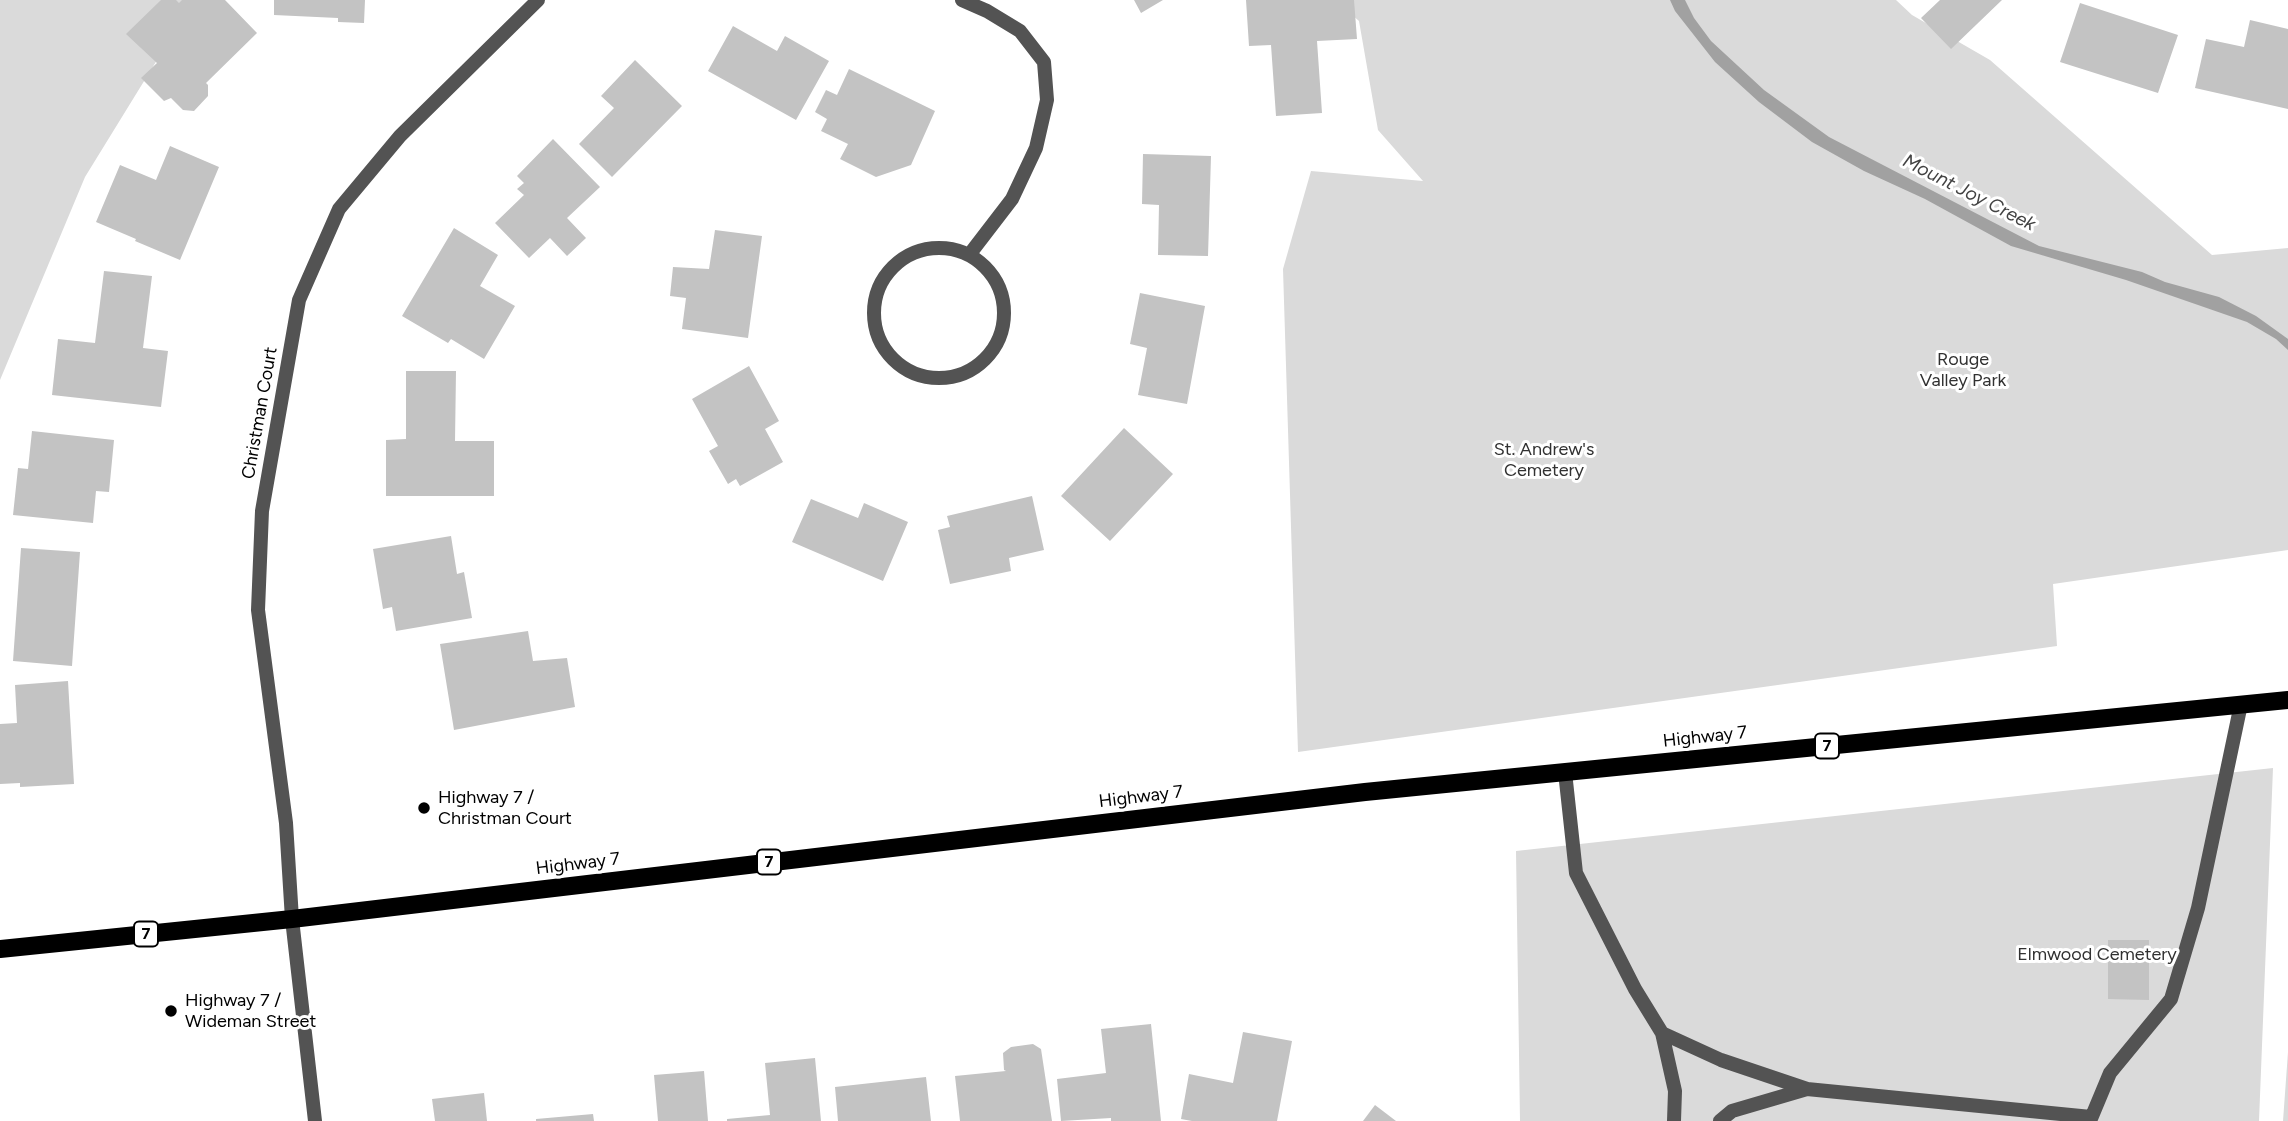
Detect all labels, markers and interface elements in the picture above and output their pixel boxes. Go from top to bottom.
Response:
water label: Mount Joy Creek [1899,150,2039,236]
street label: Christman Court [238,345,282,481]
park label: Rouge Valley Park [1920,349,2006,392]
park label: St. Andrew's Cemetery [1494,439,1594,482]
street label: Highway 7 [1662,722,1748,752]
road number: 7 [1815,734,1839,758]
street label: Highway 7 [1098,781,1184,813]
place label: Highway 7 / Christman Court [438,787,572,830]
marker: Highway 7 / Christman Court [416,800,432,816]
street label: Highway 7 [535,848,621,880]
road number: 7 [757,849,781,874]
road number: 7 [134,922,158,946]
park label: Elmwood Cemetery [2017,944,2177,966]
place label: Highway 7 / Wideman Street [185,990,316,1032]
marker: Highway 7 / Wideman Street [163,1003,179,1019]

